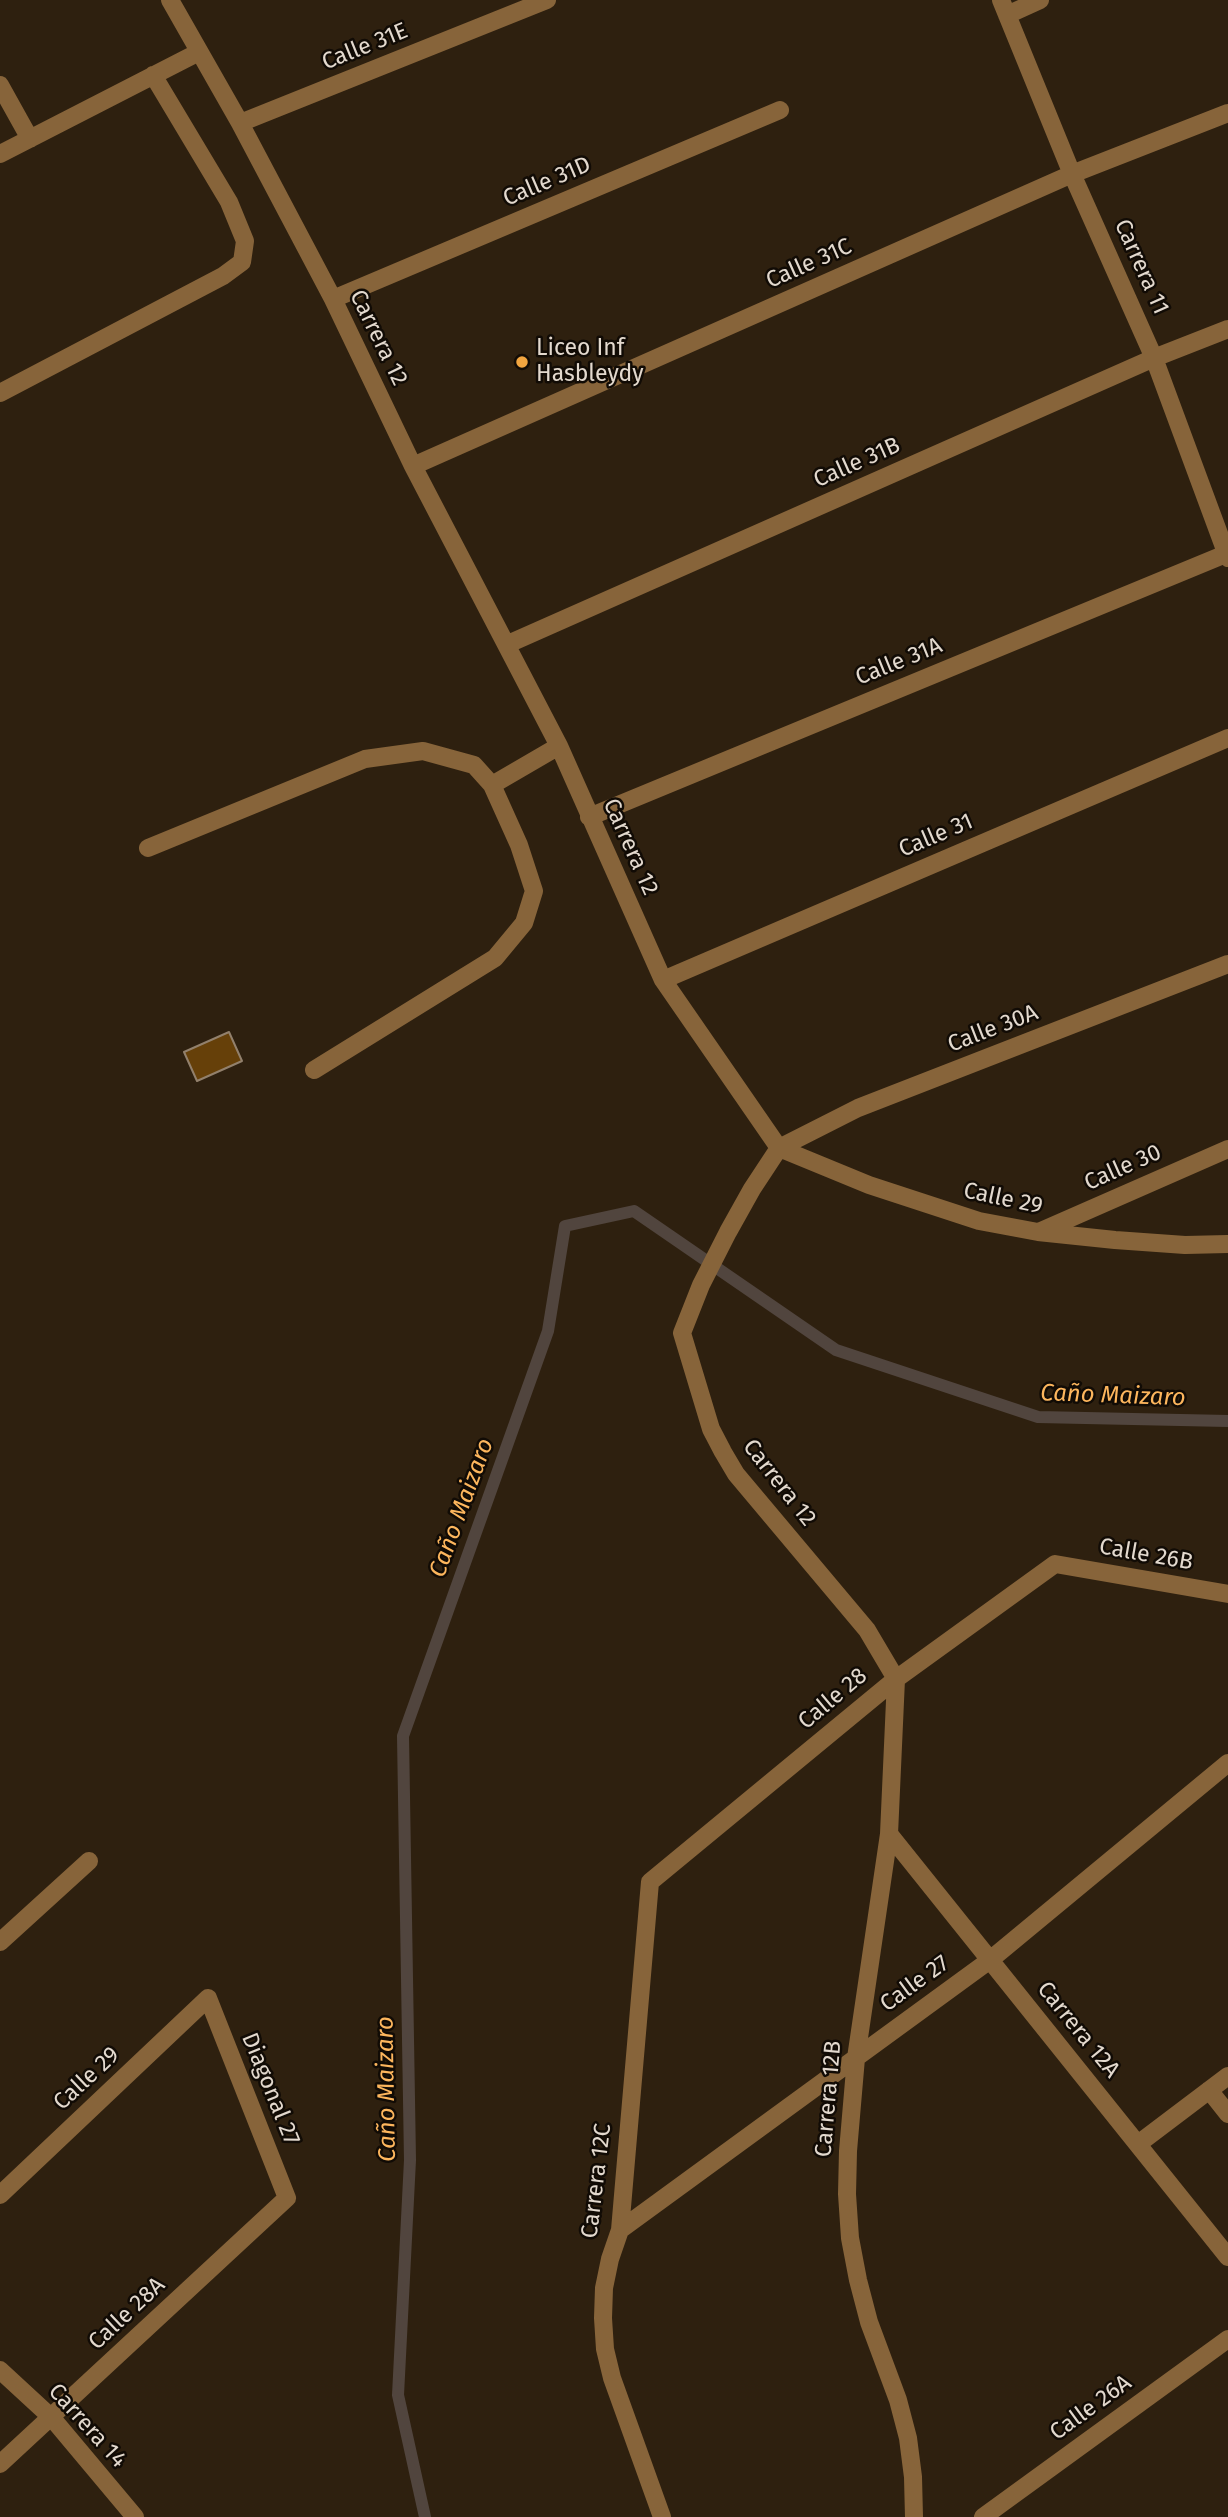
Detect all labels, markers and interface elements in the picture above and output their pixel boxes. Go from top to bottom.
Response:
street label: Calle 31E [318,17,412,77]
street label: Calle 31D [499,151,595,213]
street label: Carrera 11 [1108,215,1174,319]
street label: Calle 31C [762,233,856,295]
street label: Carrera 12 [343,286,413,390]
place label: Liceo Inf Hasbleydy [536,335,644,389]
marker: Liceo Inf Hasbleydy [514,354,530,370]
street label: Calle 31B [809,432,905,494]
street label: Calle 31A [852,632,946,692]
street label: Carrera 12 [596,794,664,900]
street label: Calle 31 [895,808,977,864]
street label: Calle 30A [944,999,1042,1059]
street label: Calle 30 [1080,1139,1166,1197]
street label: Calle 29 [961,1177,1045,1221]
water label: Caño Maizaro [1040,1379,1186,1413]
street label: Carrera 12 [736,1434,822,1532]
water label: Caño Maizaro [424,1435,500,1581]
street label: Calle 26B [1097,1533,1195,1577]
street label: Calle 28 [793,1662,873,1736]
street label: Calle 27 [875,1950,955,2018]
street label: Carrera 12A [1031,1976,1125,2084]
water label: Caño Maizaro [371,2016,403,2162]
street label: Diagonal 27 [235,2029,305,2149]
street label: Carrera 12B [810,2040,848,2158]
street label: Calle 29 [48,2042,126,2116]
street label: Carrera 12C [576,2122,618,2240]
street label: Calle 28A [83,2272,171,2356]
street label: Calle 26A [1045,2369,1137,2447]
street label: Carrera 14 [42,2378,132,2474]

